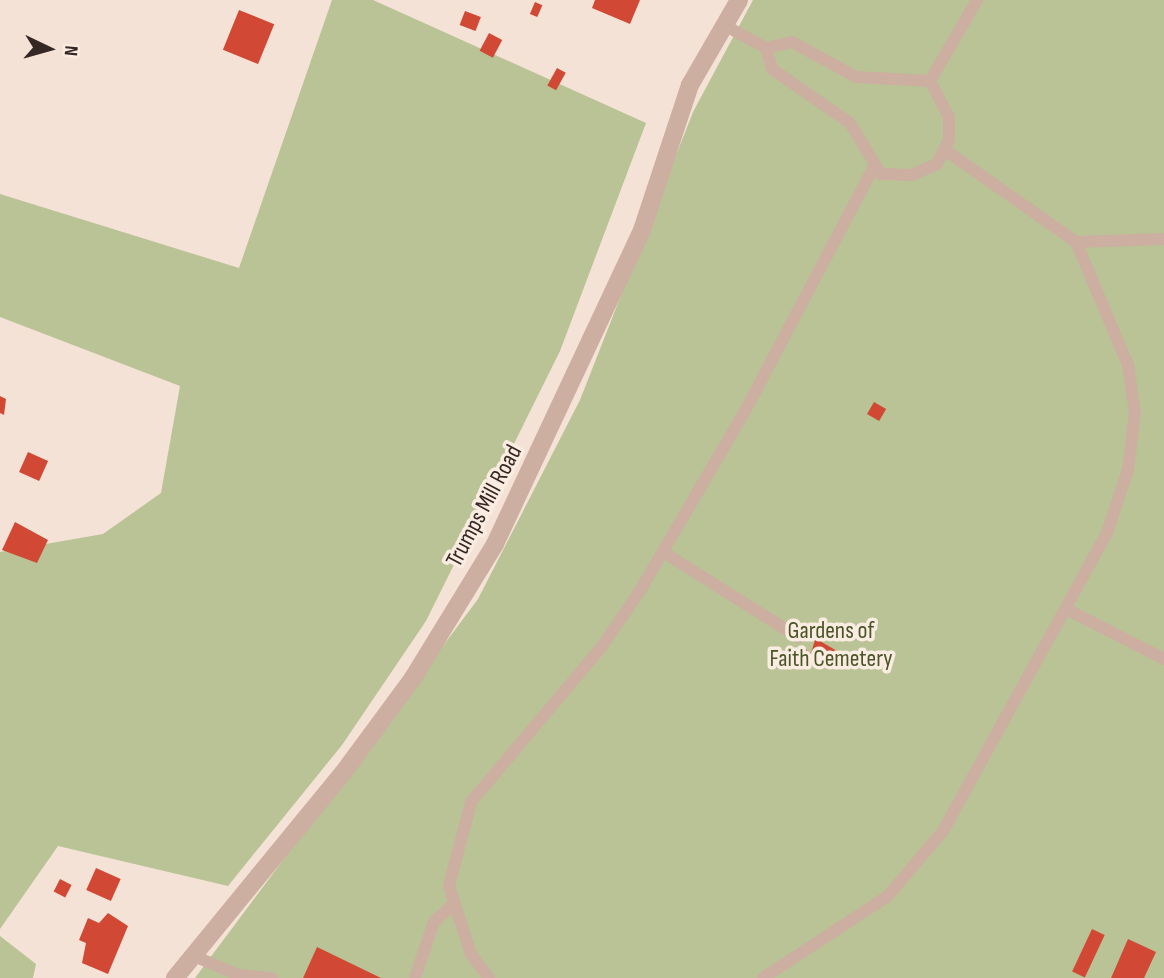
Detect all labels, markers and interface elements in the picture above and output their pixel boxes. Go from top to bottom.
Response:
north arrow [14,14,84,84]
text: N [59,45,82,57]
street label: Trumps Mill Road [440,440,528,572]
park label: Gardens of Faith Cemetery [770,617,892,673]

